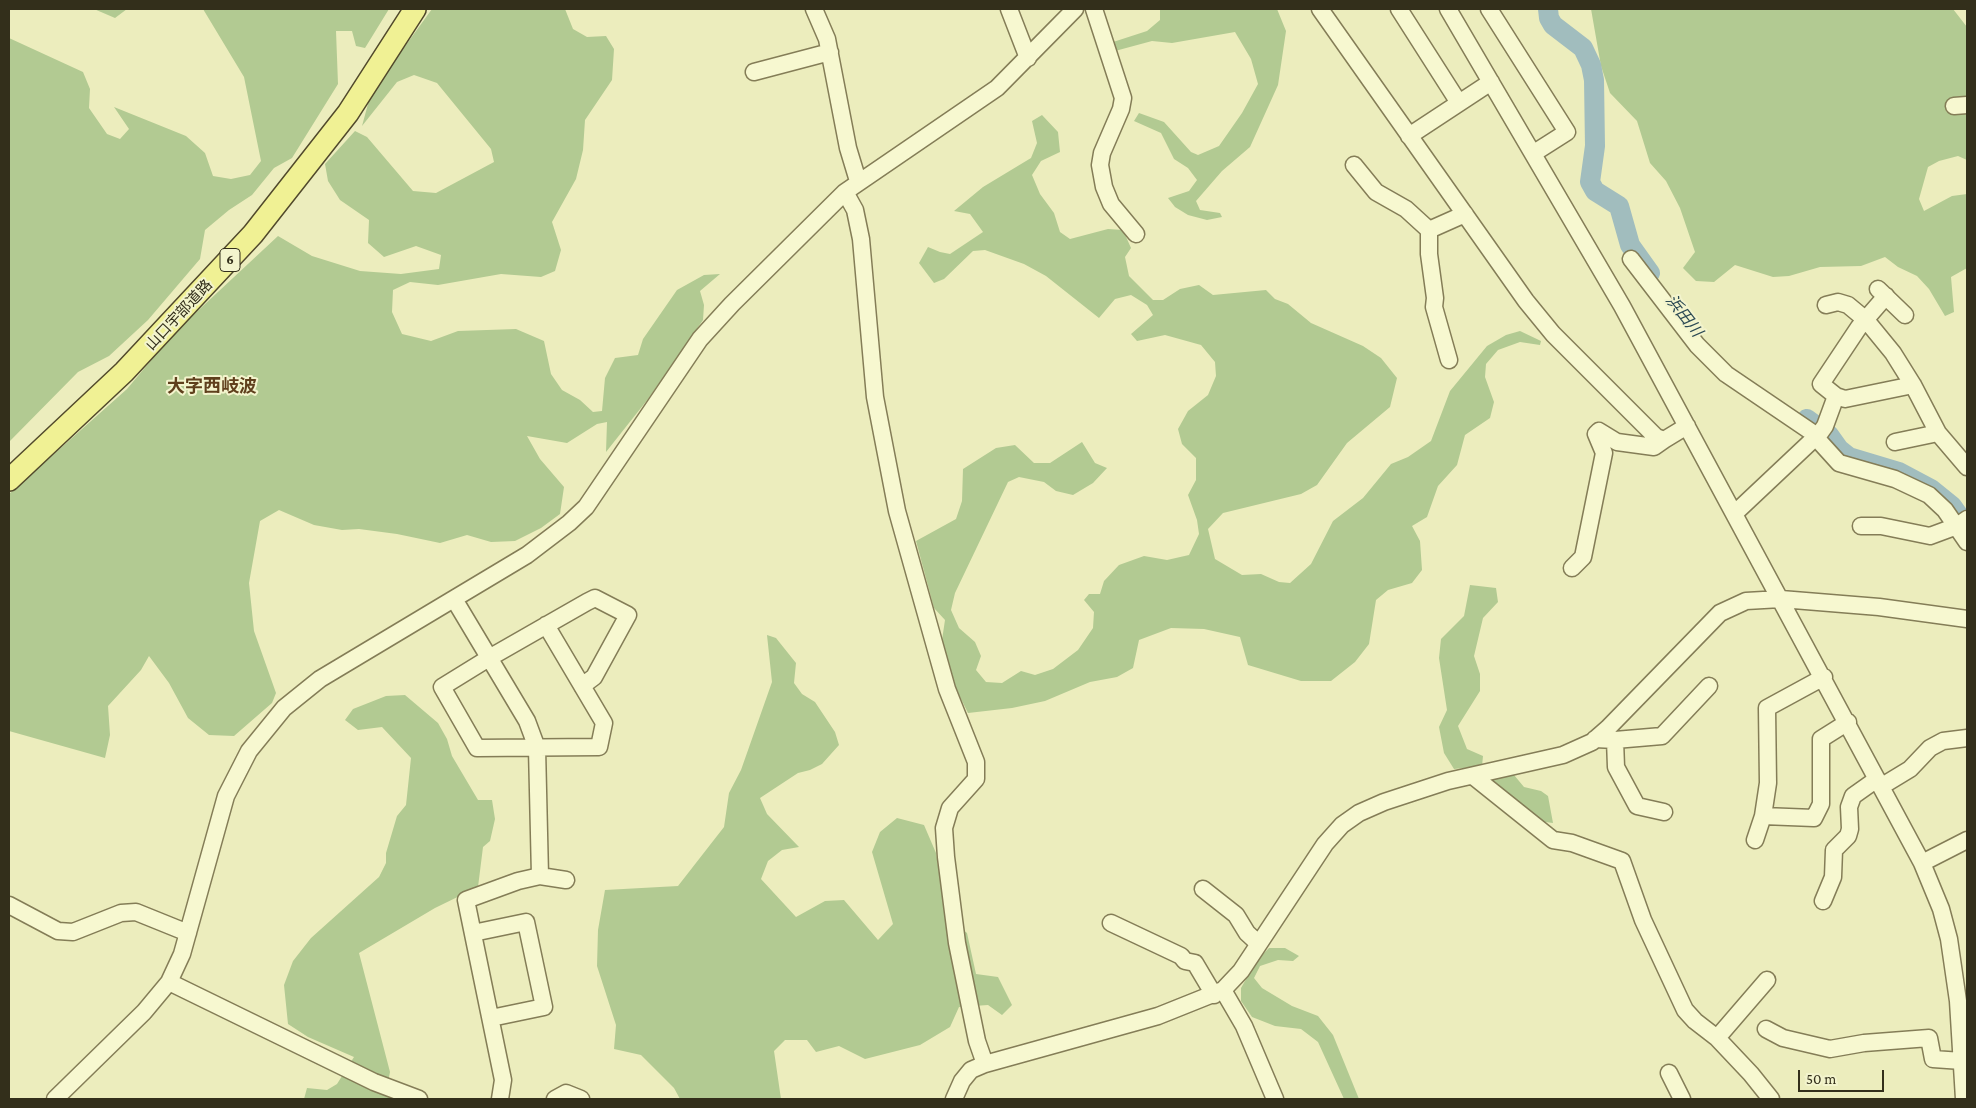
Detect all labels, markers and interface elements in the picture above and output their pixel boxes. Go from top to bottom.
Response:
road number: 6 [220,248,240,272]
street label: 山口宇部道路 [142,276,216,354]
water label: 浜田川 [1662,291,1706,341]
district label: 大字西岐波 [167,375,257,397]
scale bar [1801,1060,1887,1092]
text: 50 m [1806,1071,1836,1087]

